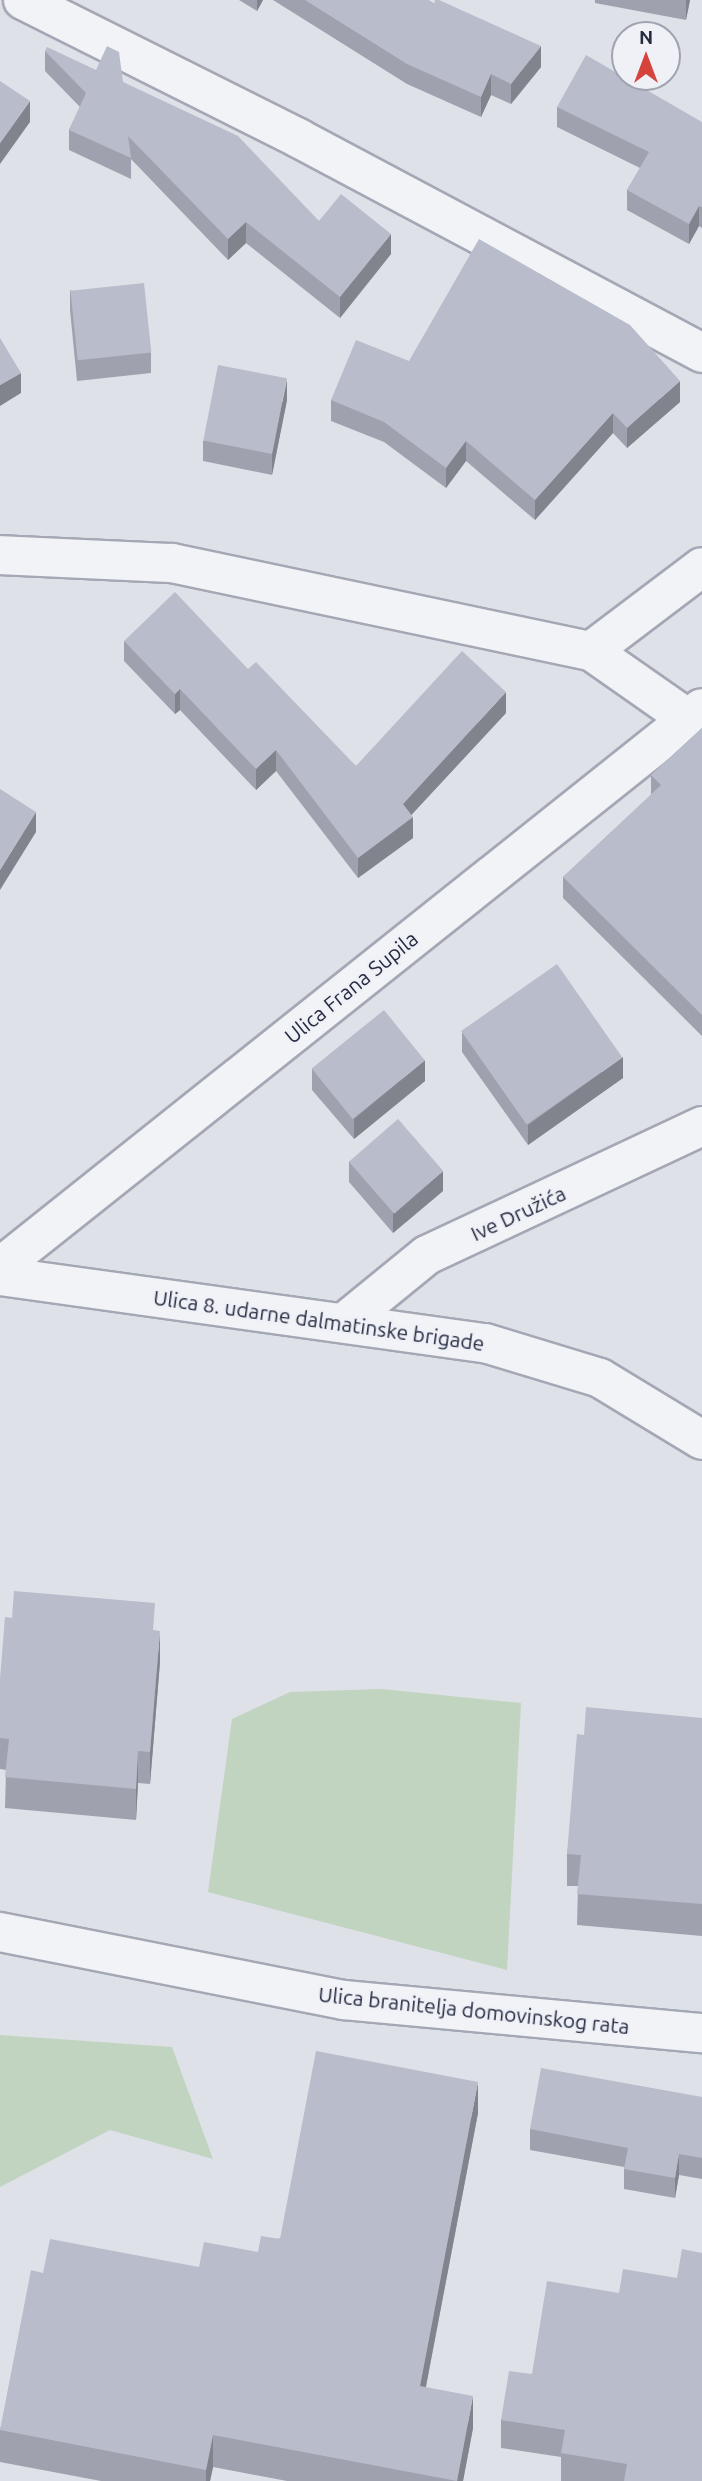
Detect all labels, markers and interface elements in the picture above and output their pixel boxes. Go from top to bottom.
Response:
north arrow [611,21,681,91]
text: N [639,26,653,48]
street label: Ulica Frana Supila [279,926,423,1048]
street label: Ive Družića [466,1180,570,1246]
street label: Ulica 8. udarne dalmatinske brigade [152,1284,486,1356]
street label: Ulica branitelja domovinskog rata [317,1981,631,2039]

